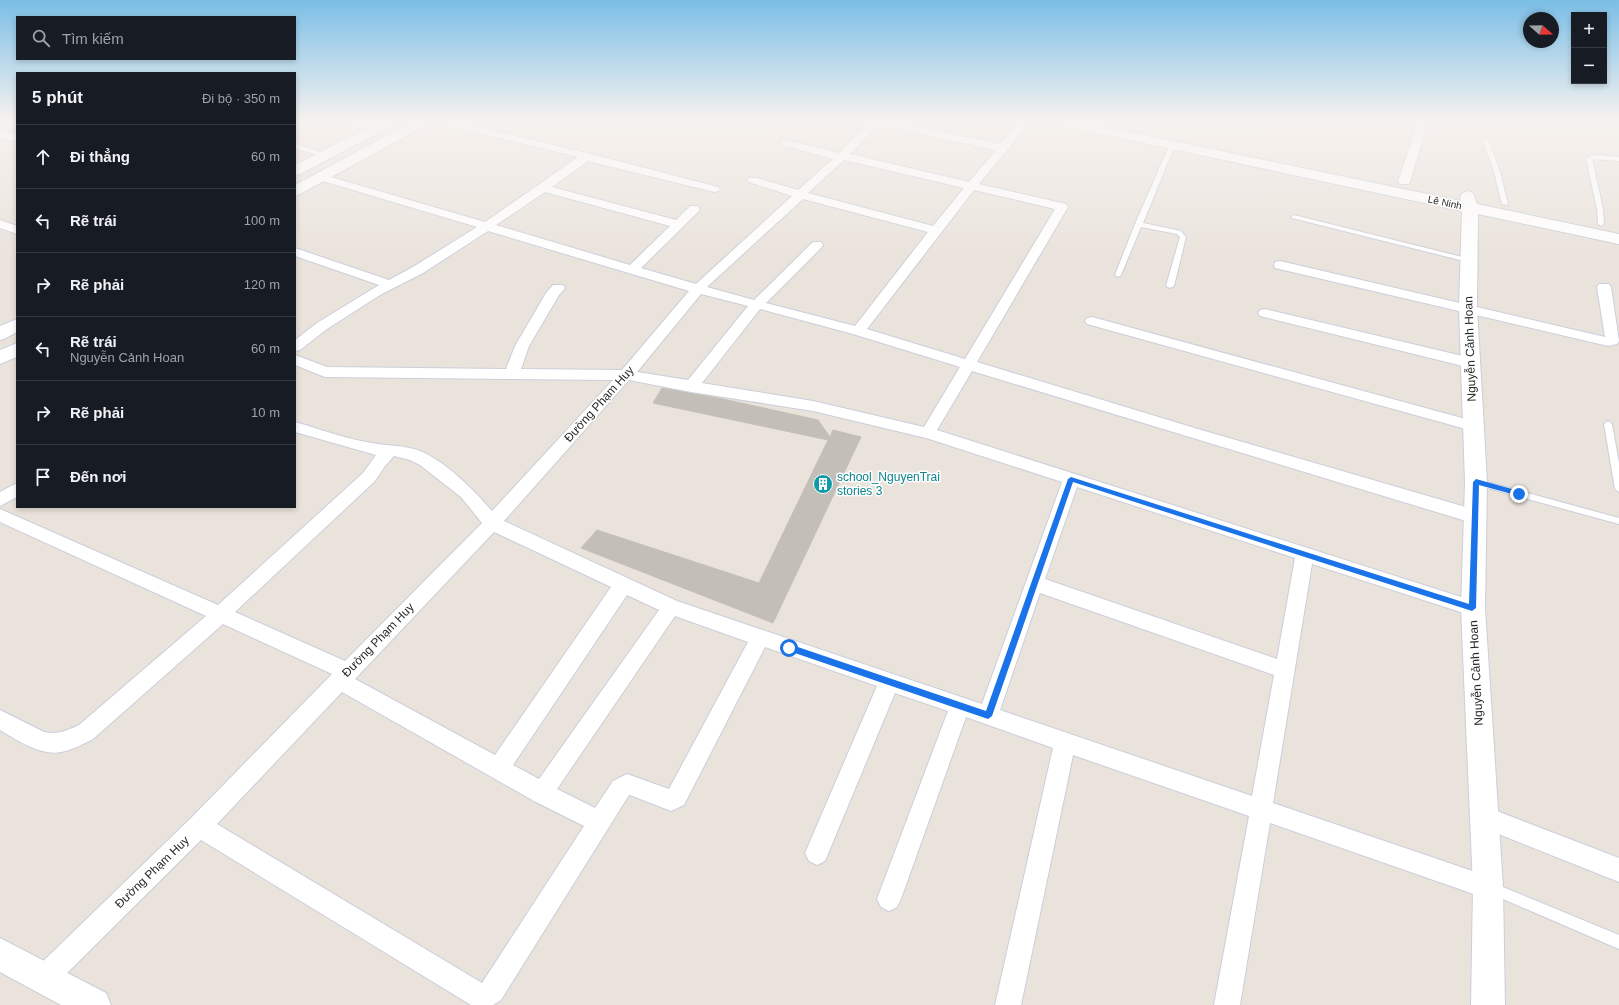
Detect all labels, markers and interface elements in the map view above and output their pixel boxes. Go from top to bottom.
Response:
north arrow [1523,12,1559,48]
map controls [1571,12,1607,84]
button: + [1571,12,1607,48]
search box [16,16,296,60]
icon: search [30,27,52,49]
text: Tìm kiếm [62,30,124,47]
button: − [1571,48,1607,84]
text: 5 phút [32,88,83,107]
text: Đi bộ · 350 m [202,91,280,106]
icon: ahead [32,146,54,168]
text: Đi thẳng [70,148,130,165]
text: 60 m [251,149,280,164]
street label: Lê Ninh [1427,194,1463,211]
icon: left [32,210,54,232]
text: Rẽ trái [70,212,117,229]
text: 100 m [244,213,280,228]
icon: right [32,274,54,296]
text: Rẽ phải [70,276,124,293]
text: 120 m [244,277,280,292]
street label: Nguyễn Cảnh Hoan [1460,296,1479,402]
text: Rẽ trái [70,333,117,350]
icon: left [32,338,54,360]
text: 60 m [251,341,280,356]
text: Nguyễn Cảnh Hoan [70,350,184,365]
street label: Đường Phạm Huy [561,363,637,445]
icon: right [32,402,54,424]
text: Rẽ phải [70,404,124,421]
text: 10 m [251,405,280,420]
icon: arrive [32,466,54,488]
text: Đến nơi [70,468,127,485]
place label: school_NguyenTrai stories 3 [837,470,940,498]
building icon: school_NguyenTrai stories 3 [812,473,834,495]
route end [1510,485,1528,503]
street label: Đường Phạm Huy [339,600,417,680]
street label: Nguyễn Cảnh Hoan [1465,620,1486,726]
route start [780,639,798,657]
street label: Đường Phạm Huy [112,833,192,911]

